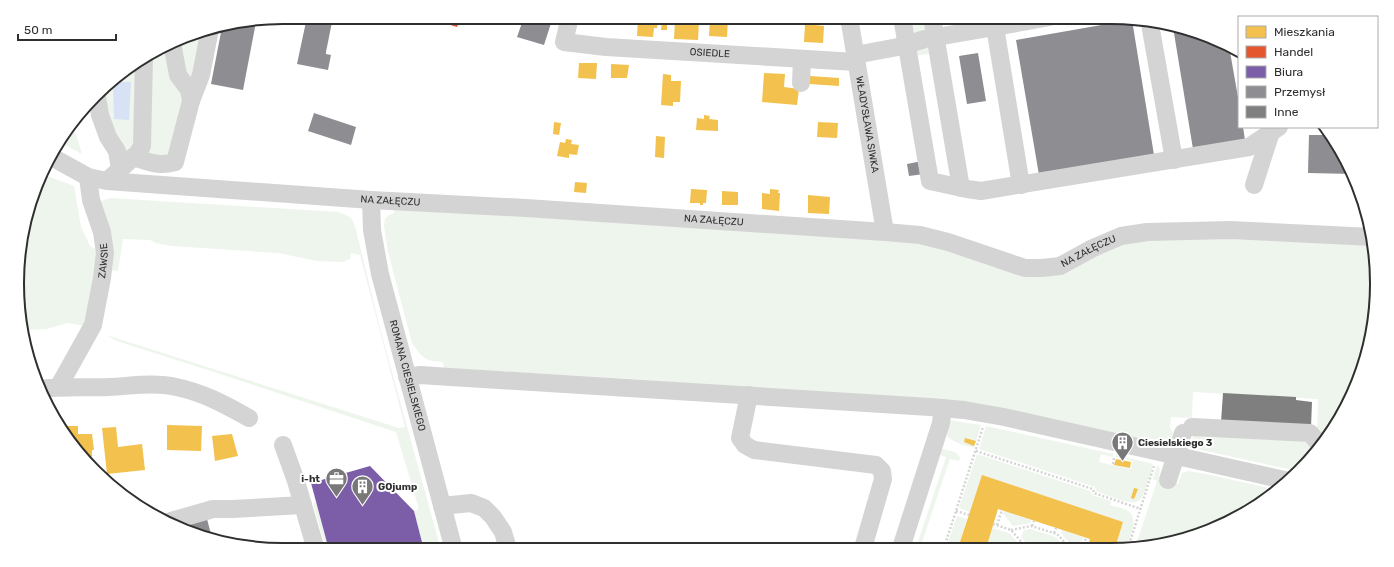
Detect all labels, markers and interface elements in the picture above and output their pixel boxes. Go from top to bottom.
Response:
scale bar [18,16,116,42]
legend [1238,16,1378,128]
text: 50 m [24,23,52,37]
text: Mieszkania [1274,25,1335,39]
text: Handel [1274,45,1313,59]
street label: OSIEDLE [689,46,730,60]
text: Biura [1274,65,1303,79]
street label: WŁADYSŁAWA SIWKA [853,75,881,174]
text: Przemysł [1274,85,1326,99]
text: Inne [1274,105,1299,119]
street label: NA ZAŁĘCZU [360,193,421,209]
street label: NA ZAŁĘCZU [684,213,744,229]
street label: NA ZAŁĘCZU [1059,233,1118,270]
street label: ZAWSIE [96,242,111,279]
street label: ROMANA CIESIELSKIEGO [387,319,428,433]
building icon: Ciesielskiego 3 [1110,430,1136,463]
place label: Ciesielskiego 3 [1138,437,1213,449]
office icon: i-ht [323,466,349,499]
place label: i-ht [301,473,320,485]
building icon: GOjump [350,474,376,507]
place label: GOjump [378,481,417,493]

